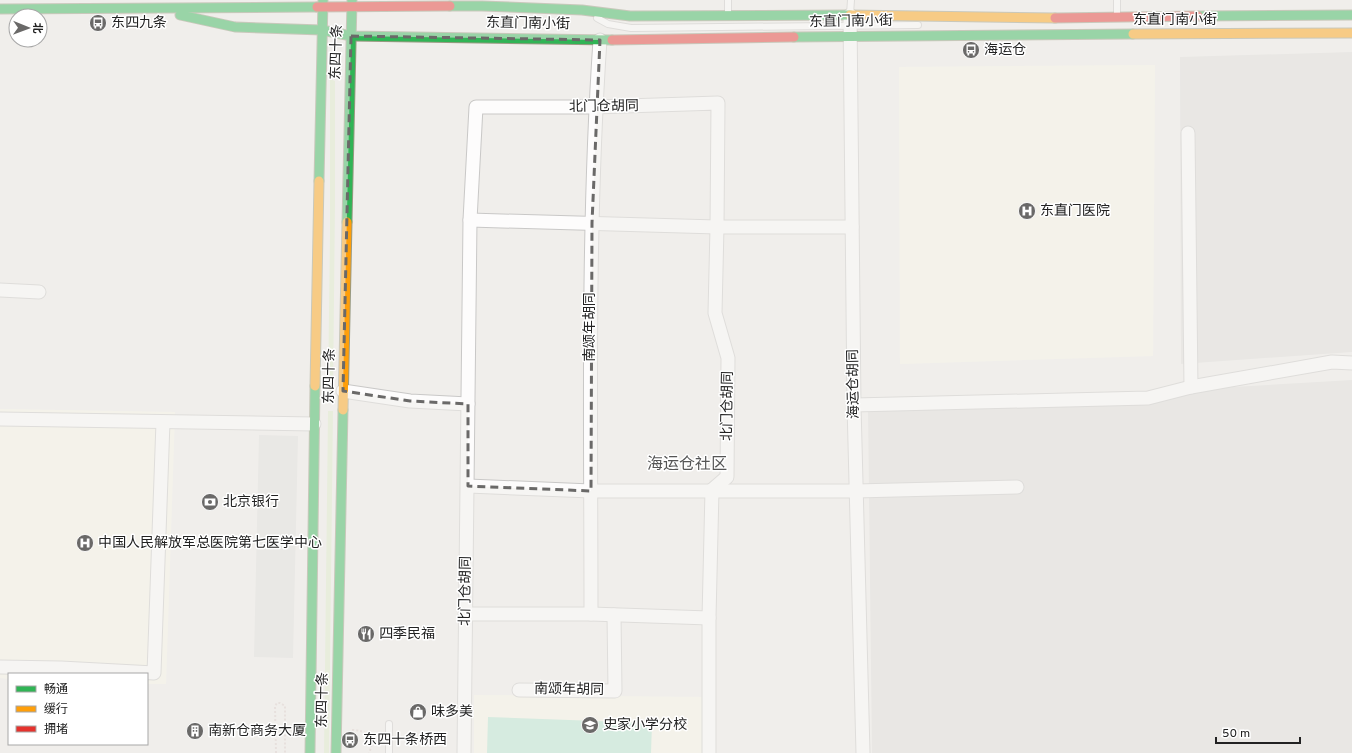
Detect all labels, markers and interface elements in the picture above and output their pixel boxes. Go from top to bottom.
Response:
north arrow [8,8,48,48]
street label: 东直门南小街 [1133,12,1217,29]
bus stop icon: 东四九条 [88,13,108,33]
street label: 东直门南小街 [809,13,893,31]
place label: 东四九条 [111,15,167,32]
street label: 东直门南小街 [486,15,570,33]
text: 北 [30,23,44,34]
street label: 东四十条 [328,24,346,80]
bus stop icon: 海运仓 [961,40,981,60]
place label: 海运仓 [984,42,1026,59]
street label: 北门仓胡同 [569,97,639,116]
hospital icon: 东直门医院 [1017,201,1037,221]
place label: 东直门医院 [1040,203,1110,220]
street label: 南颂年胡同 [582,292,599,362]
street label: 东四十条 [321,348,339,404]
street label: 海运仓胡同 [845,349,863,419]
street label: 北门仓胡同 [718,371,737,441]
district label: 海运仓社区 [647,455,727,475]
bank icon: 北京银行 [200,492,220,512]
place label: 北京银行 [223,493,279,511]
hospital icon: 中国人民解放军总医院第七医学中心 [75,533,95,553]
place label: 中国人民解放军总医院第七医学中心 [98,534,322,552]
street label: 北门仓胡同 [456,556,475,626]
restaurant icon: 四季民福 [356,624,376,644]
place label: 四季民福 [379,626,435,643]
street label: 东四十条 [314,672,332,728]
legend [8,673,148,745]
street label: 南颂年胡同 [534,681,604,699]
text: 畅通 [44,682,68,698]
text: 缓行 [44,702,68,718]
shop icon: 味多美 [408,702,428,722]
place label: 味多美 [431,704,473,721]
school or university icon: 史家小学分校 [580,715,600,735]
place label: 史家小学分校 [603,716,687,734]
scale bar [1216,719,1300,745]
building icon: 南新仓商务大厦 [185,721,205,741]
text: 拥堵 [44,722,68,738]
place label: 南新仓商务大厦 [208,723,306,740]
text: 50 m [1222,726,1250,742]
bus stop icon: 东四十条桥西 [340,730,360,750]
place label: 东四十条桥西 [363,732,447,749]

